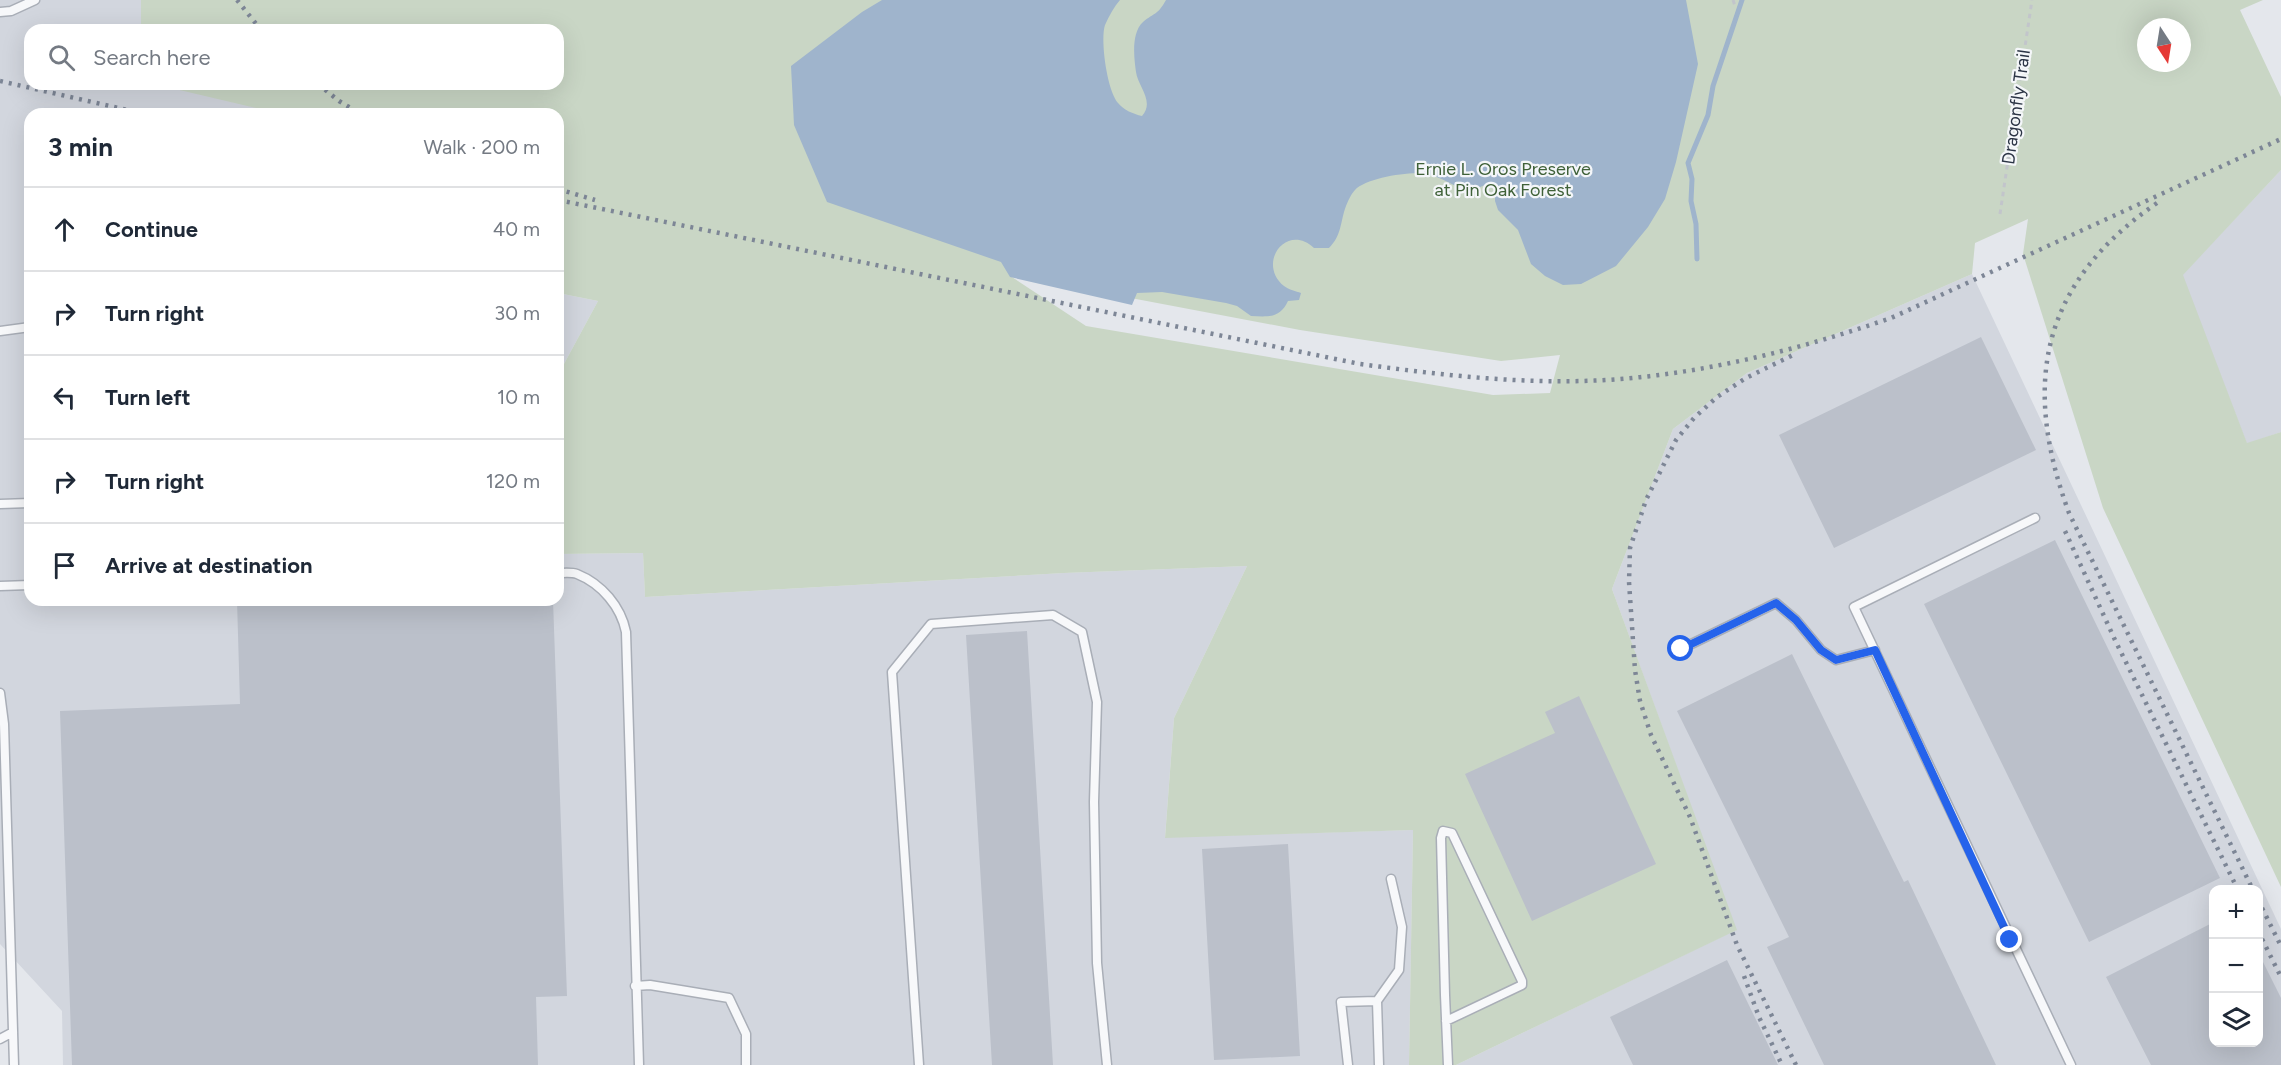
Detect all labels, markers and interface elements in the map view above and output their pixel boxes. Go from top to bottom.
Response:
north arrow [2137,18,2191,72]
search box [24,24,564,90]
icon: search [45,41,78,74]
text: Search here [93,44,211,71]
street label: Dragonfly Trail [1997,48,2035,166]
text: 3 min [48,131,113,163]
text: Walk · 200 m [424,135,540,159]
park label: Ernie L. Oros Preserve at Pin Oak Forest [1415,158,1591,201]
icon: ahead [48,213,81,246]
text: Continue [105,216,198,243]
text: 40 m [493,217,540,241]
icon: right [48,297,81,330]
text: Turn right [105,300,204,327]
text: 30 m [494,301,540,325]
icon: left [48,381,81,414]
text: Turn left [105,384,191,411]
text: 10 m [497,385,540,409]
icon: right [48,465,81,498]
text: Turn right [105,468,204,495]
text: 120 m [486,469,540,493]
icon: arrive [48,549,81,582]
text: Arrive at destination [105,552,313,579]
route start [1667,635,1693,661]
map controls [2209,885,2263,1047]
button: + [2209,885,2263,939]
route end [1996,926,2022,952]
button: − [2209,939,2263,993]
button: layers [2209,993,2263,1047]

